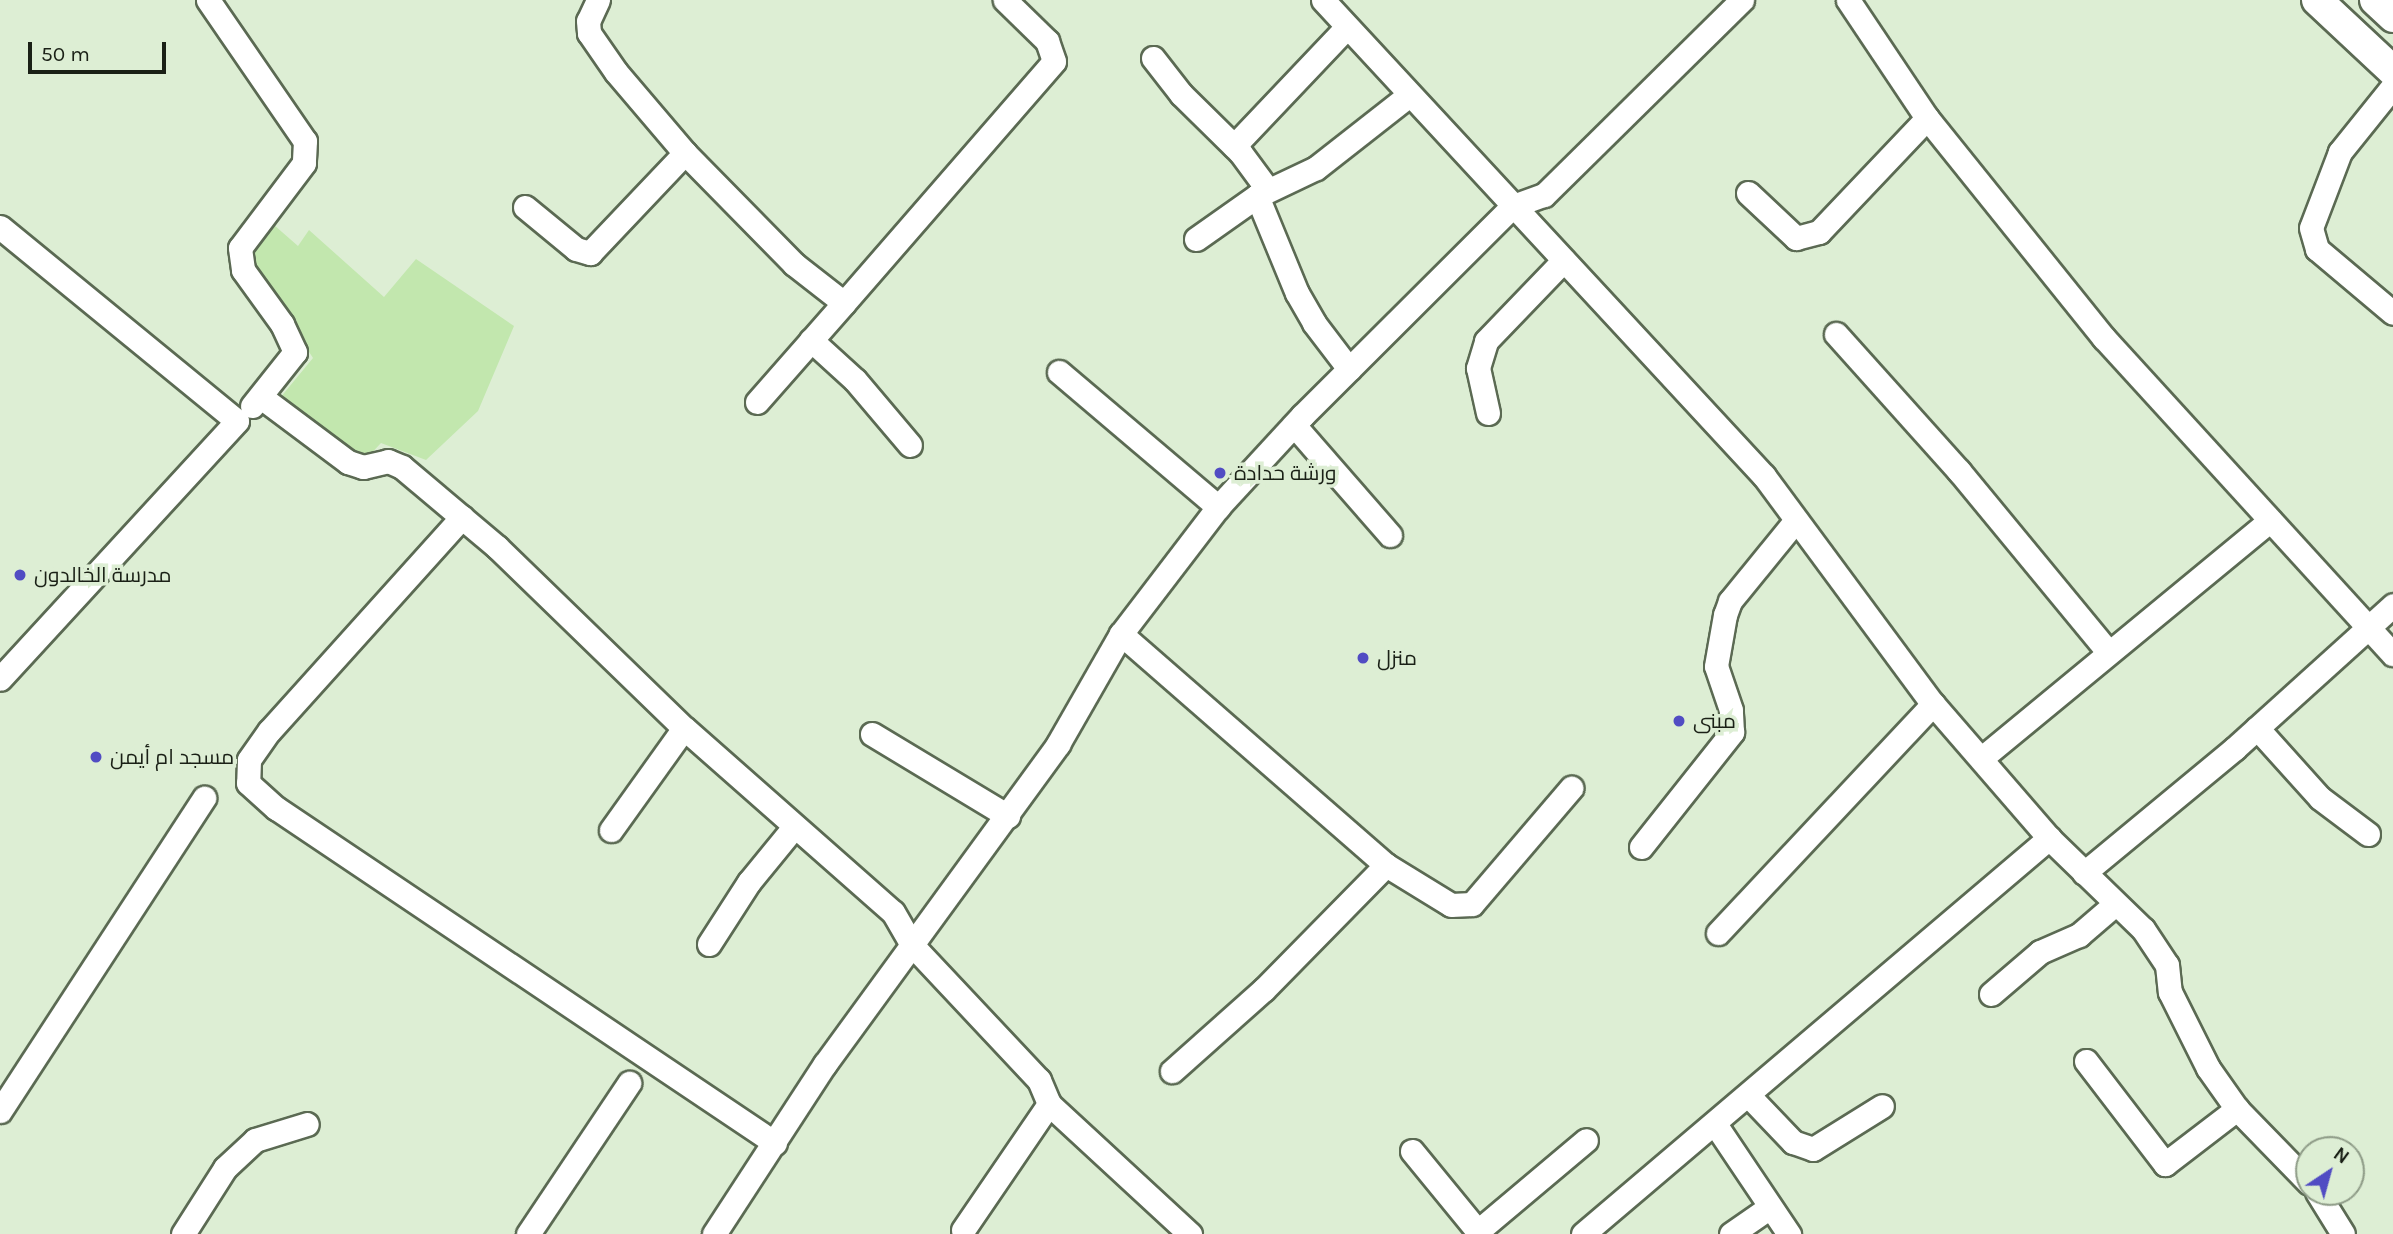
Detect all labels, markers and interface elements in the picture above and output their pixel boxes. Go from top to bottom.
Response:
scale bar [32,28,170,72]
text: 50 m [41,42,90,66]
place label: ورشة حدادة [1234,460,1336,486]
marker: ورشة حدادة [1212,465,1228,481]
place label: مدرسة الخالدون [34,562,171,588]
marker: مدرسة الخالدون [12,567,28,583]
place label: منزل [1377,645,1417,671]
marker: منزل [1355,650,1371,666]
place label: مبنى [1693,708,1736,734]
marker: مبنى [1671,713,1687,729]
place label: مسجد ام أيمن [110,744,234,770]
marker: مسجد ام أيمن [88,749,104,765]
north arrow [2295,1136,2365,1206]
text: N [2329,1143,2353,1169]

